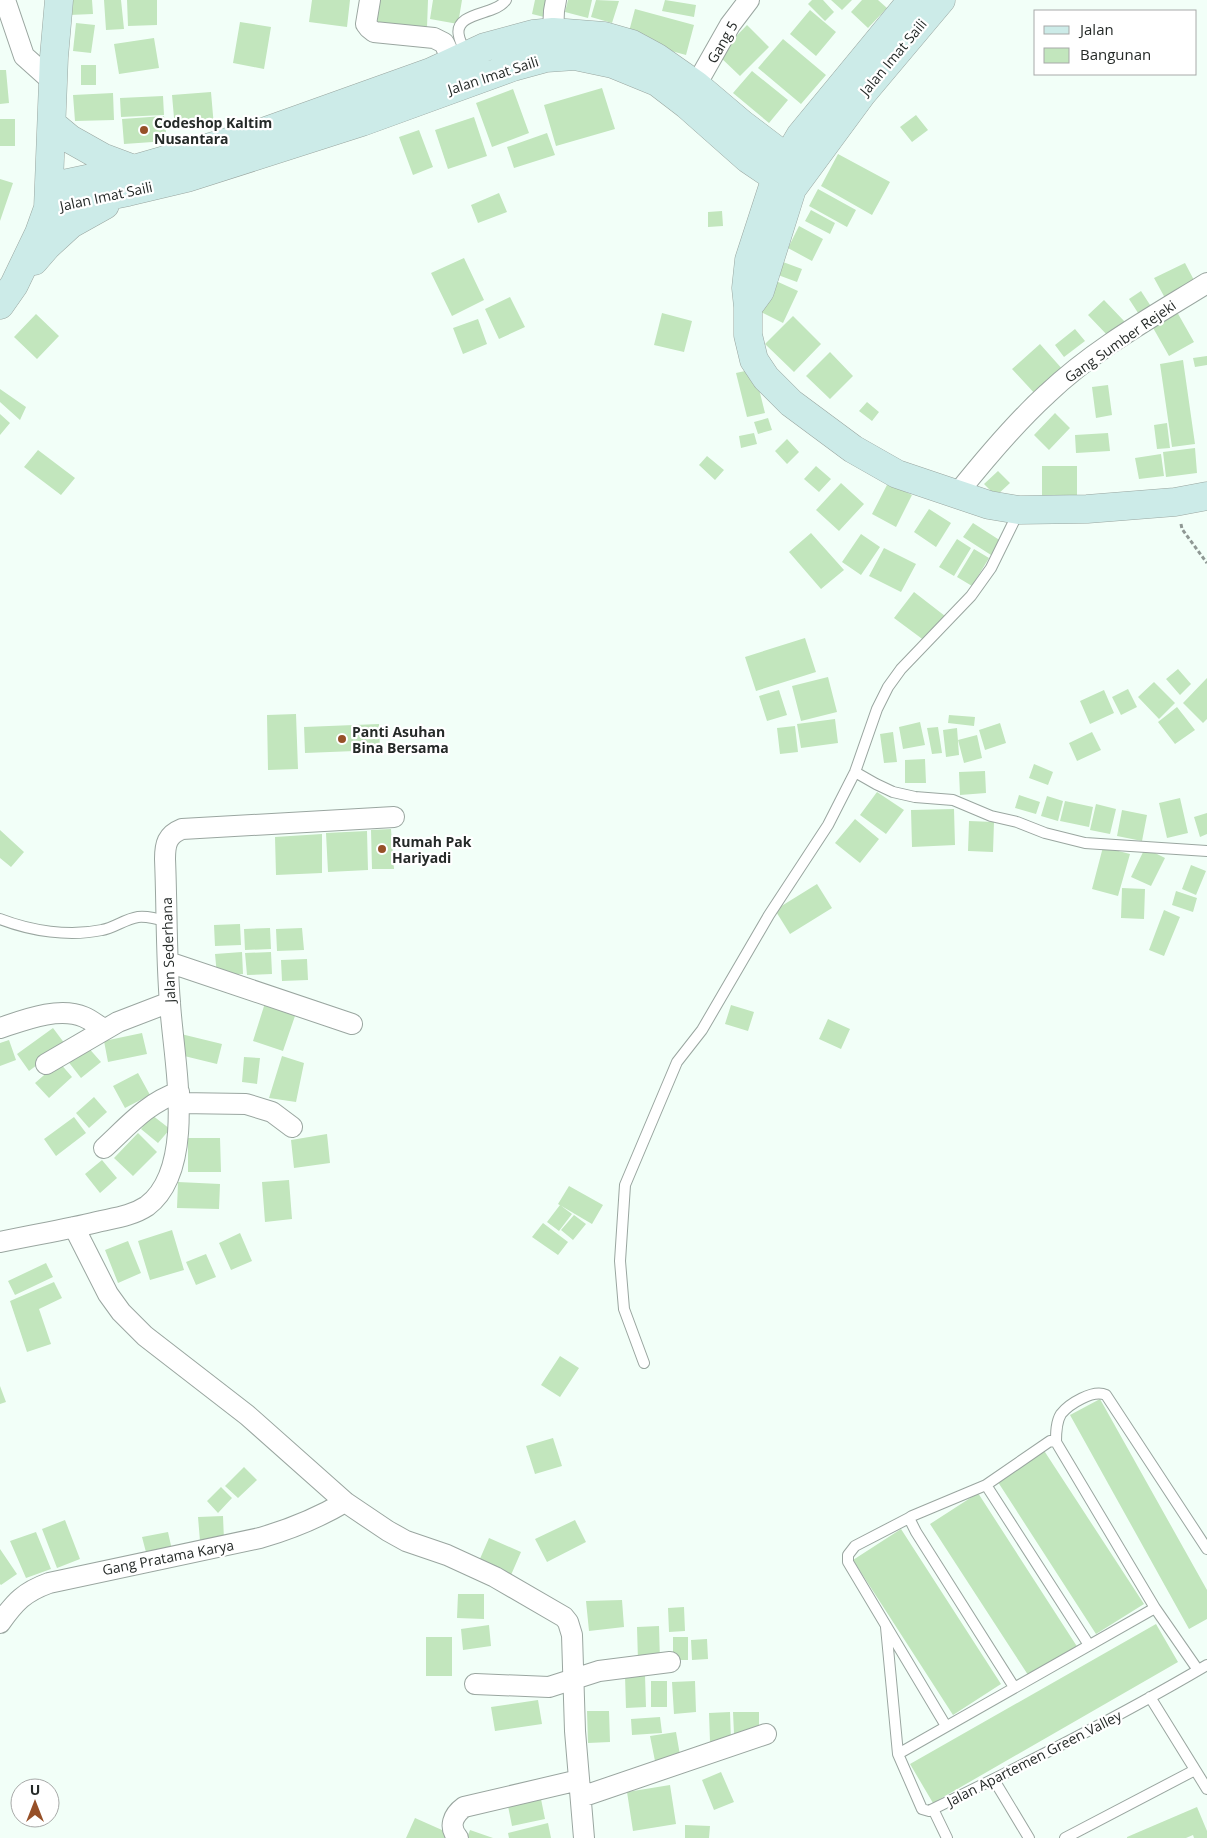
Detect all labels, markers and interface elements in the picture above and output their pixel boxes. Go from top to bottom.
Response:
legend [1034,10,1197,75]
street label: Jalan Imat Saili [854,15,931,101]
street label: Gang 5 [702,17,742,67]
text: Jalan [1078,19,1114,39]
text: Bangunan [1080,44,1151,64]
street label: Jalan Imat Saili [443,51,541,99]
place label: Codeshop Kaltim Nusantara [154,113,272,148]
marker: Codeshop Kaltim Nusantara [138,124,150,136]
street label: Jalan Imat Saili [56,177,154,216]
street label: Gang Sumber Rejeki [1061,295,1179,387]
place label: Panti Asuhan Bina Bersama [352,722,449,757]
marker: Panti Asuhan Bina Bersama [336,733,348,745]
place label: Rumah Pak Hariyadi [392,832,472,867]
marker: Rumah Pak Hariyadi [376,843,388,855]
street label: Jalan Sederhana [157,897,179,1005]
street label: Gang Pratama Karya [101,1535,235,1579]
street label: Jalan Apartemen Green Valley [942,1705,1126,1811]
north arrow [10,1778,60,1828]
text: U [30,1780,40,1799]

